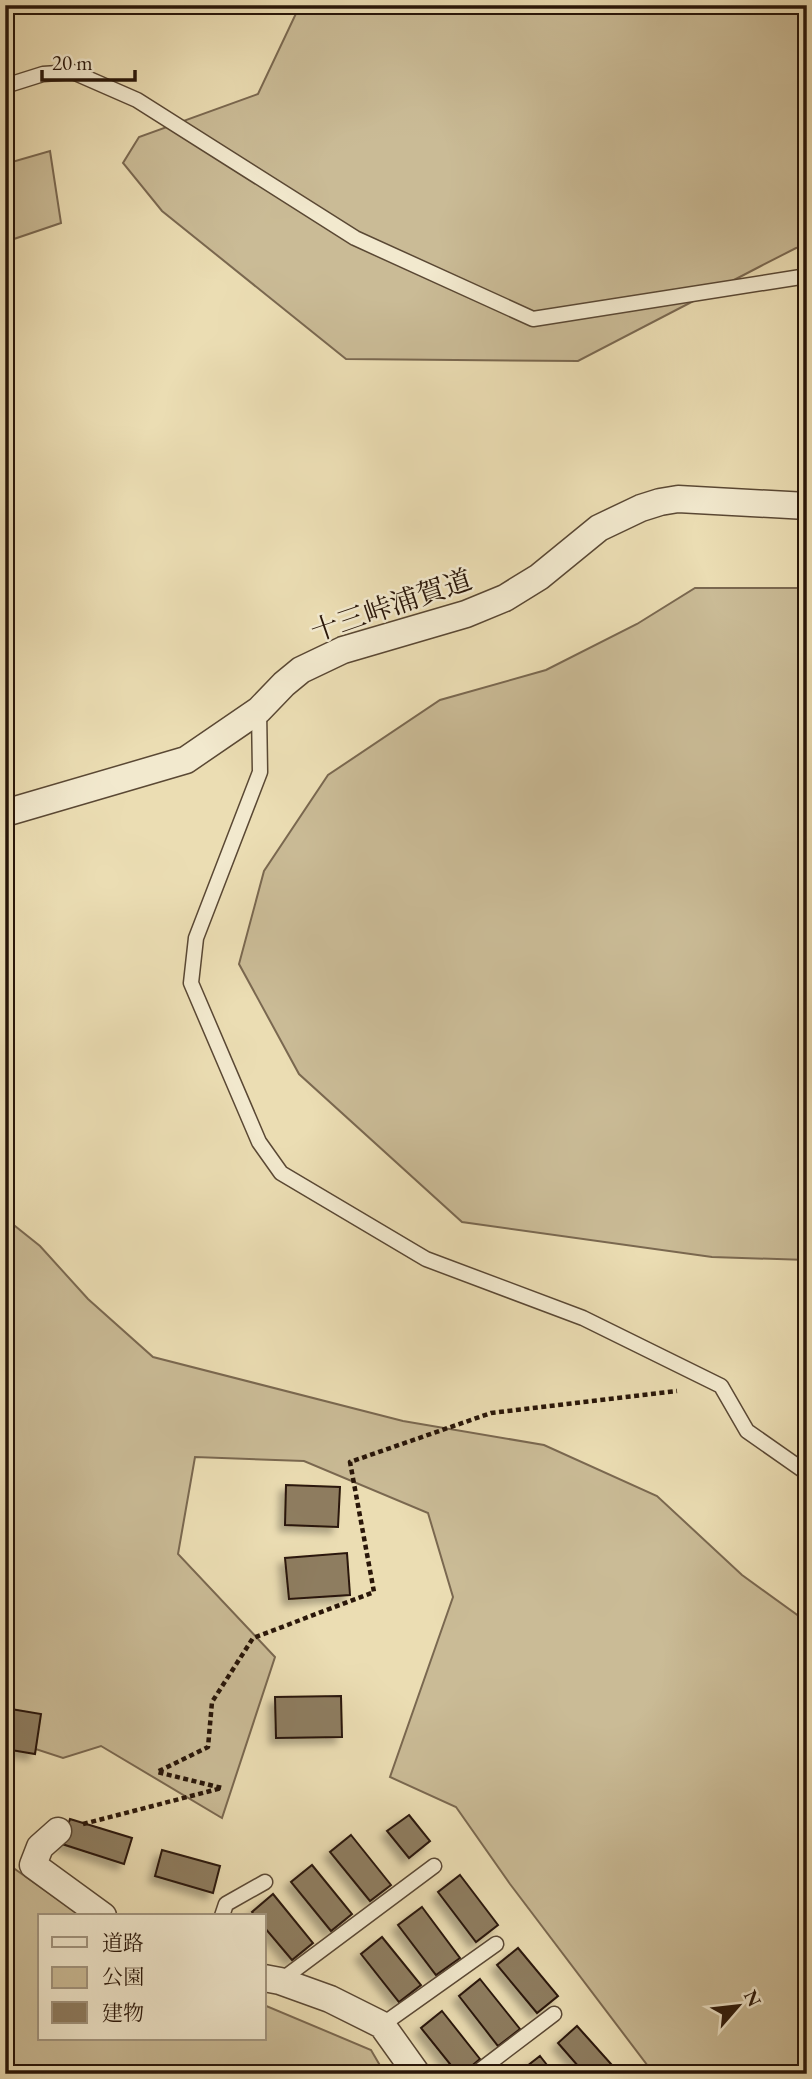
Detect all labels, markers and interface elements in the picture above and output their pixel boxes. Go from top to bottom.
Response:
scale bar [42,38,135,82]
text: 20 m [52,49,93,76]
street label: 十三峠浦賀道 [306,561,476,649]
legend [38,1914,266,2040]
text: 道路 [102,1929,144,1956]
text: 公園 [102,1963,144,1990]
north arrow [704,1970,774,2040]
text: N [738,1986,768,2011]
text: 建物 [102,1999,144,2026]

